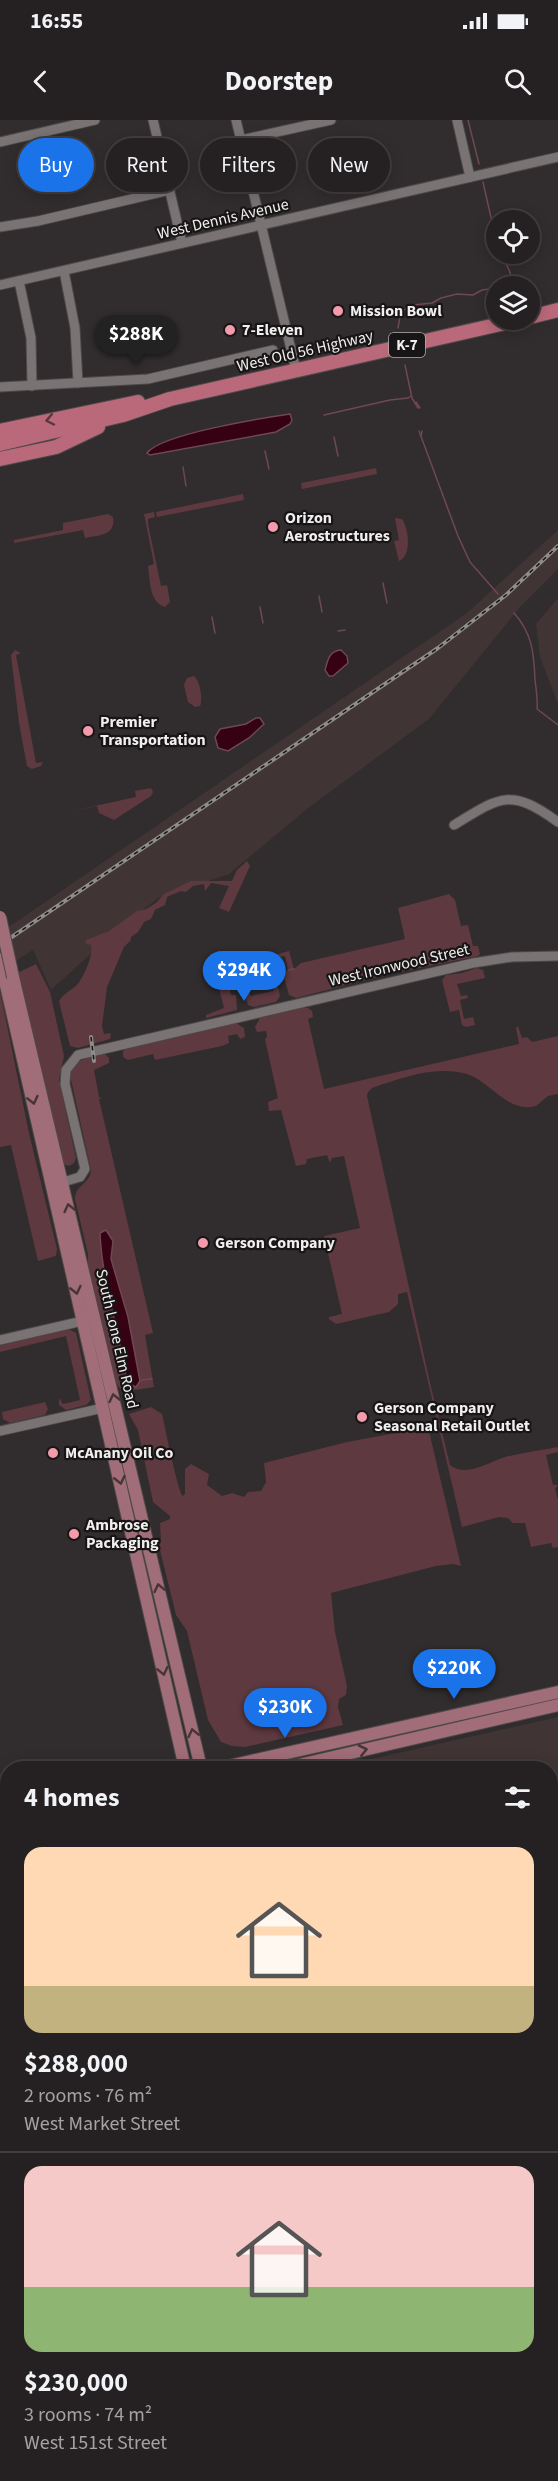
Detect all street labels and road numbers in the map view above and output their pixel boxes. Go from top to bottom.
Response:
street label: West Dennis Avenue [155,193,291,245]
street label: West Old 56 Highway [235,324,376,377]
road number: K-7 [389,333,425,357]
street label: West Ironwood Street [327,938,472,992]
street label: South Lone Elm Road [90,1267,144,1411]

